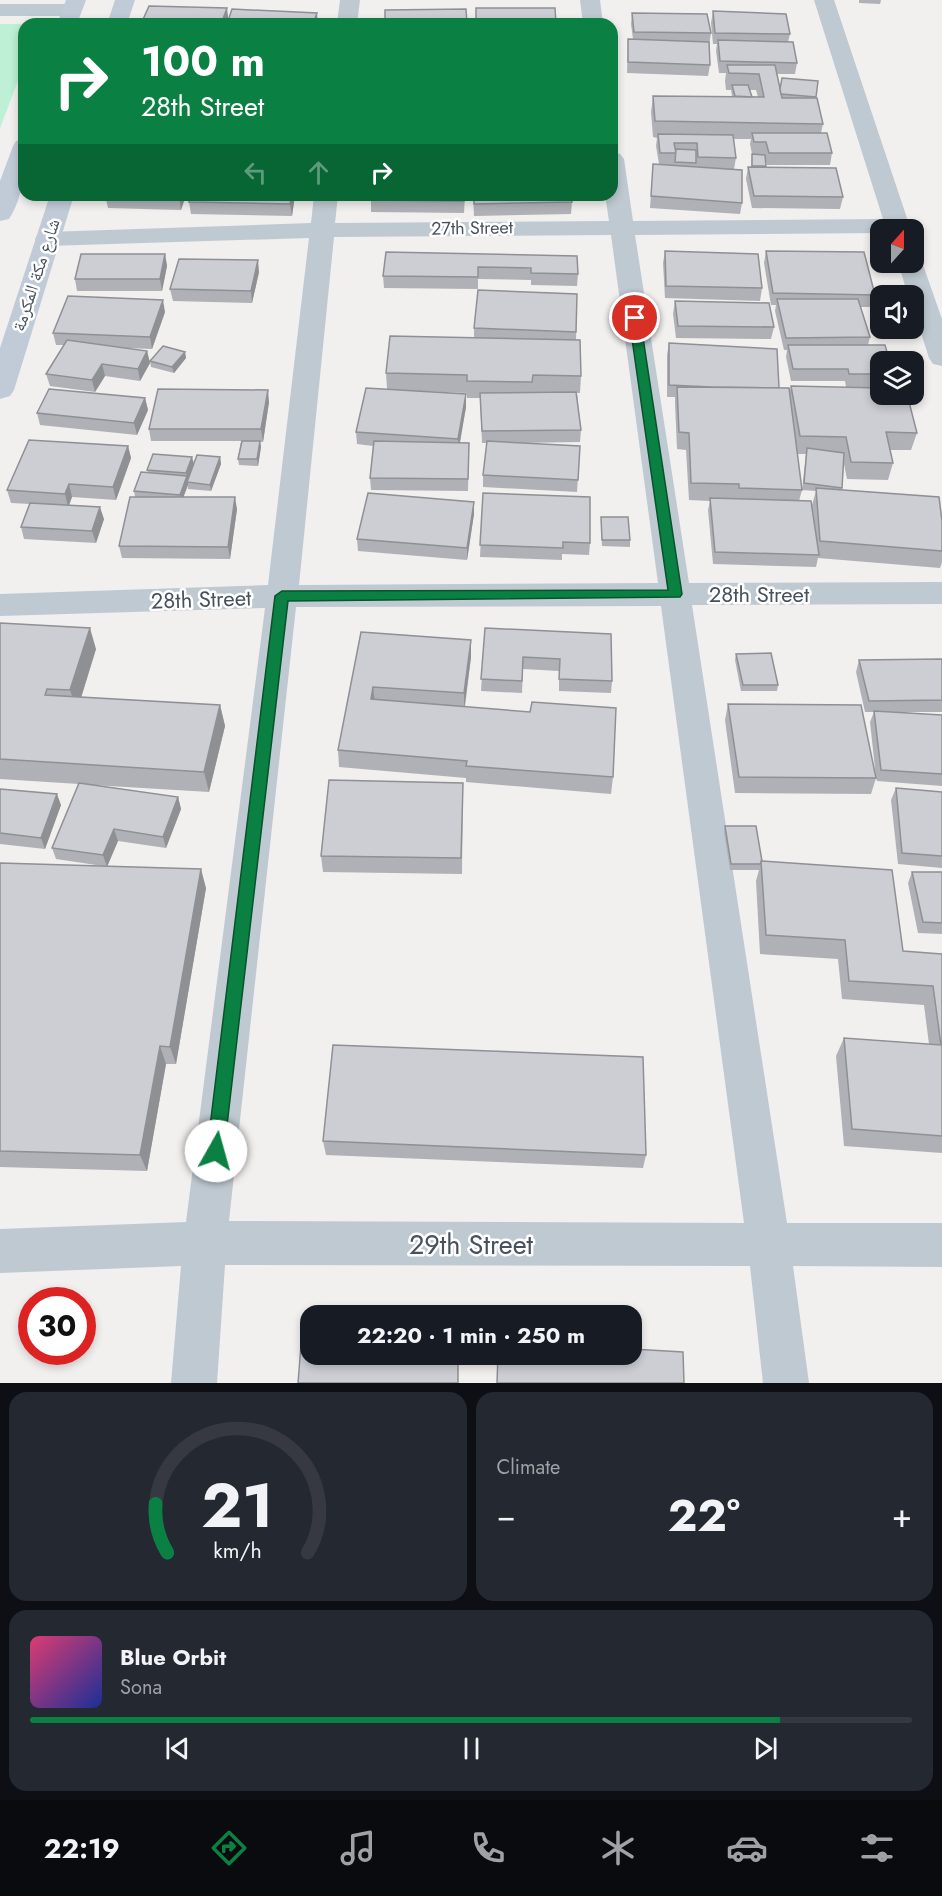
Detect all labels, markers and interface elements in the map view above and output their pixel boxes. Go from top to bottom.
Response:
text: 100 m [141,31,265,92]
icon: right [42,42,120,120]
text: 28th Street [141,87,264,126]
icon: left [239,156,272,189]
icon: ahead [302,156,335,189]
icon: right [365,156,398,189]
street label: 27th Street [431,214,514,242]
street label: شارع مكة المكرمة [6,215,66,335]
north arrow [870,219,924,273]
map controls [870,219,924,405]
button: sound [870,285,924,339]
pin [609,292,660,343]
icon: arrive [618,301,651,334]
button: layers [870,351,924,405]
street label: 28th Street [709,578,810,610]
street label: 28th Street [150,581,252,617]
position arrow [184,1119,248,1183]
street label: 29th Street [409,1225,534,1264]
speed limit sign: 30 [18,1287,96,1365]
text: 22:20 · 1 min · 250 m [357,1319,585,1351]
text: Climate [497,1453,560,1482]
text: 21 [201,1460,274,1550]
text: 22° [668,1483,740,1548]
text: − [497,1492,516,1539]
text: + [892,1492,912,1539]
text: km/h [214,1536,262,1567]
text: Blue Orbit [120,1641,226,1673]
text: Sona [120,1673,162,1702]
icon: previous [161,1732,194,1765]
icon: pause [455,1732,488,1765]
icon: next [749,1732,782,1765]
icon: directions [208,1827,250,1869]
icon: music [337,1827,379,1869]
icon: phone [467,1827,509,1869]
icon: climate [597,1827,639,1869]
icon: car [726,1827,768,1869]
icon: filters [856,1827,898,1869]
text: 22:19 [44,1829,120,1868]

